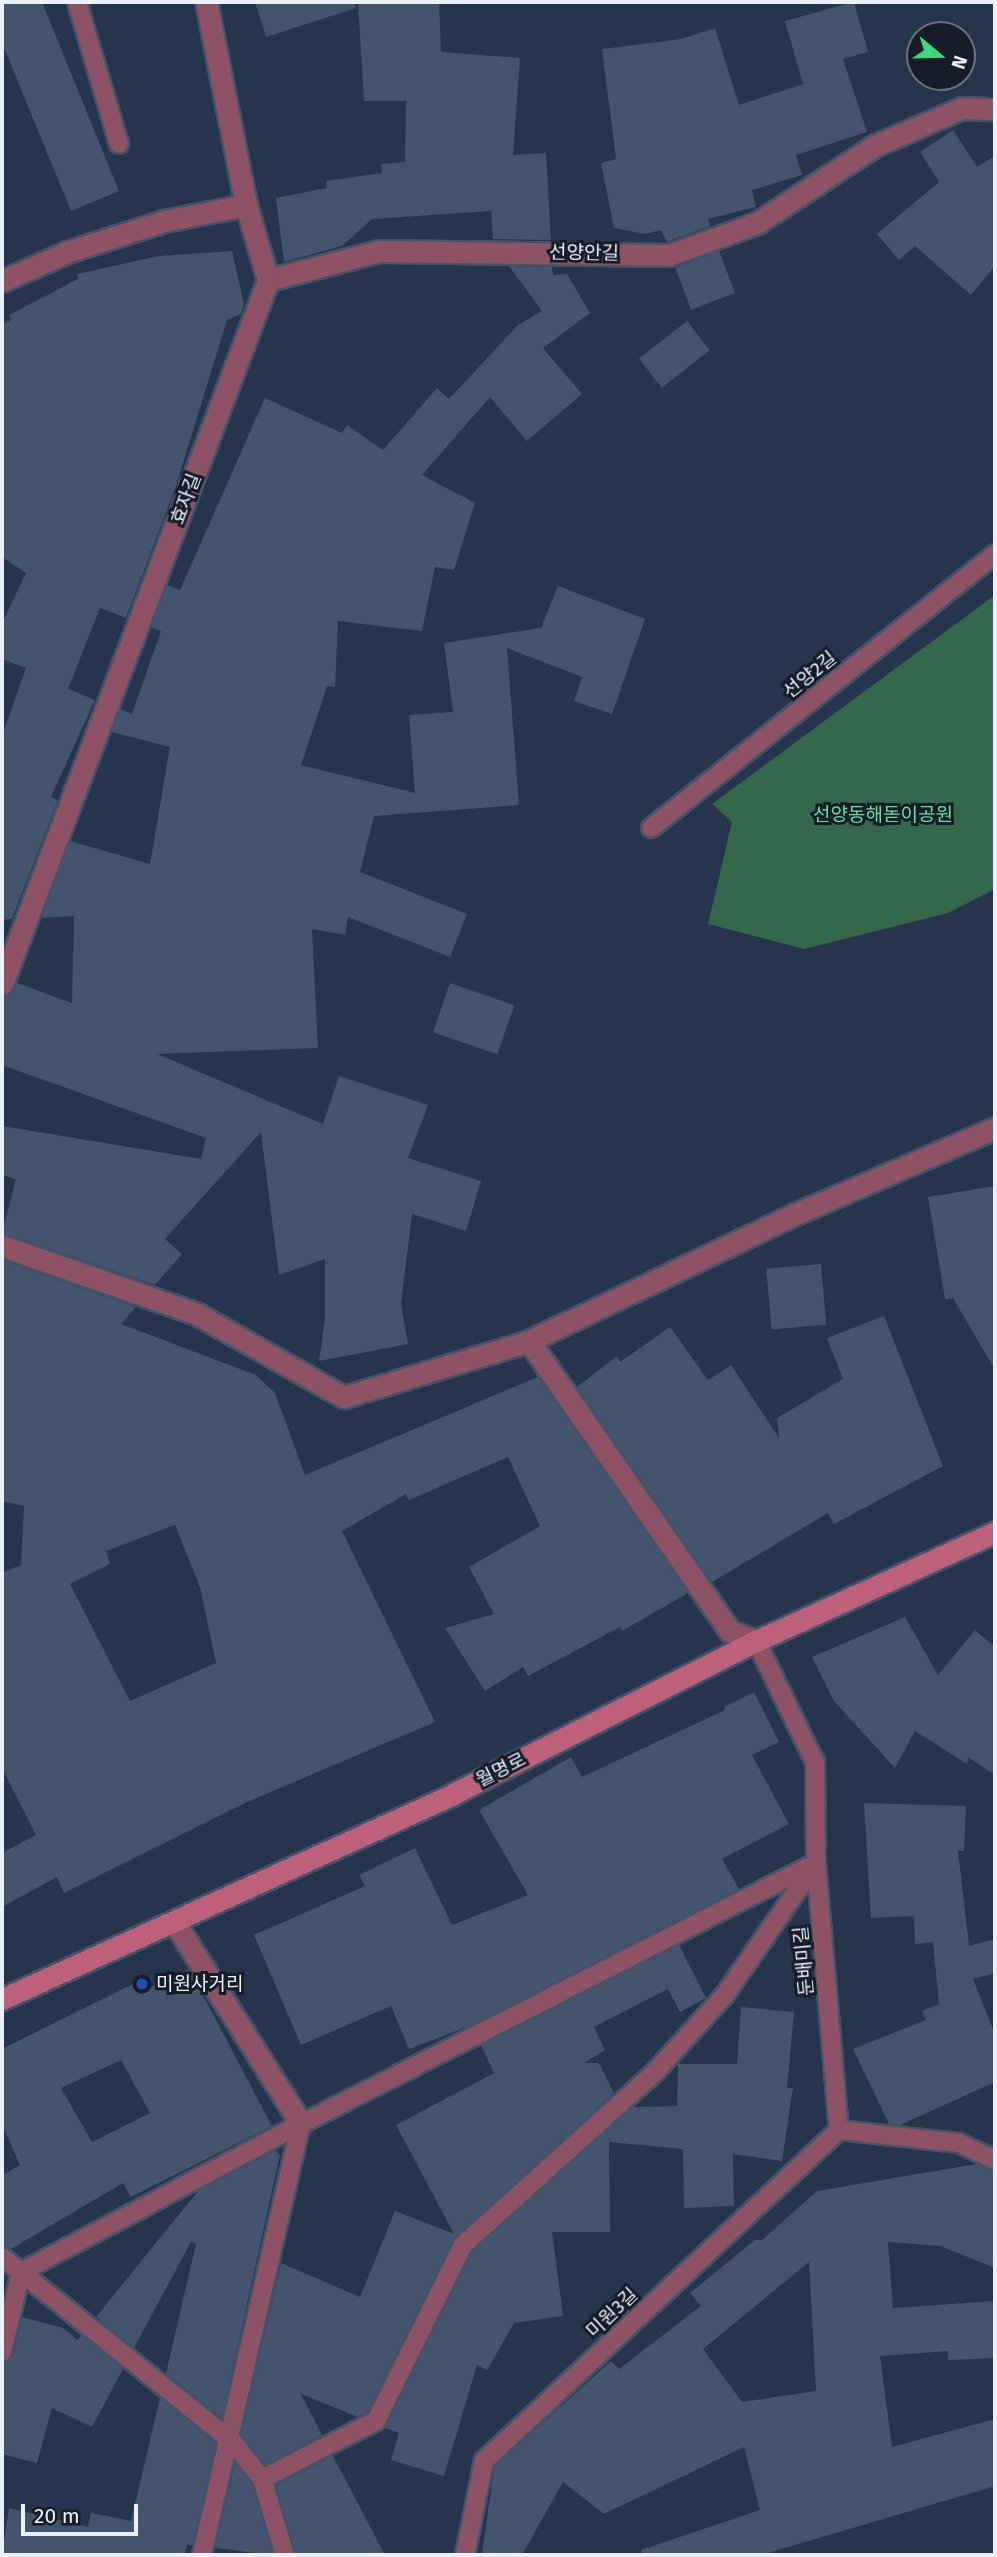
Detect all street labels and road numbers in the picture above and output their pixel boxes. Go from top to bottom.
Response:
street label: 선양안길 [549,241,619,265]
street label: 효자길 [166,470,206,528]
street label: 선양2길 [779,647,841,703]
street label: 월명로 [472,1748,530,1792]
street label: 둔배미길 [790,1925,818,1997]
street label: 미원3길 [582,2284,642,2342]

